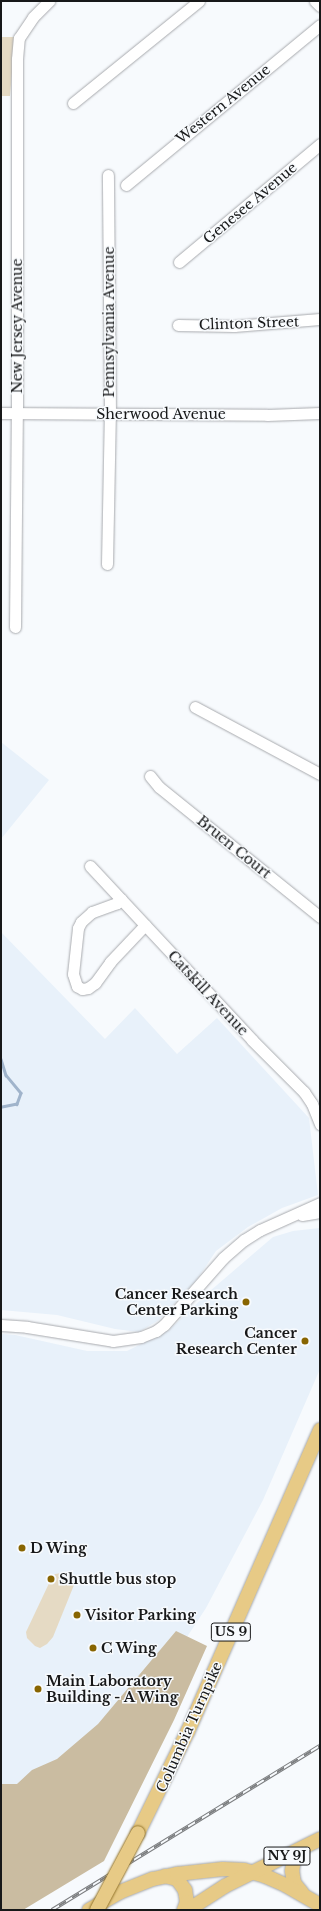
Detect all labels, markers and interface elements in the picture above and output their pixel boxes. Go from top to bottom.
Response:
street label: Western Avenue [172,61,274,147]
street label: Genesee Avenue [200,159,300,247]
street label: Pennsylvania Avenue [101,246,117,398]
street label: New Jersey Avenue [9,258,25,394]
street label: Clinton Street [199,313,299,333]
street label: Sherwood Avenue [96,406,226,422]
street label: Bruen Court [194,812,274,882]
street label: Catskill Avenue [164,947,252,1039]
place label: Cancer Research Center Parking [114,1286,238,1318]
marker: Cancer Research Center Parking [241,1297,251,1307]
place label: Cancer Research Center [176,1325,297,1358]
marker: Cancer Research Center [300,1336,310,1346]
place label: D Wing [30,1540,87,1556]
marker: D Wing [17,1543,27,1553]
place label: Shuttle bus stop [59,1571,176,1587]
marker: Shuttle bus stop [46,1574,56,1584]
place label: Visitor Parking [85,1607,196,1623]
marker: Visitor Parking [72,1610,82,1620]
road number: US 9 [210,1621,252,1643]
place label: C Wing [101,1640,157,1656]
marker: C Wing [88,1643,98,1653]
street label: Columbia Turnpike [153,1659,225,1795]
place label: Main Laboratory Building - A Wing [46,1673,180,1706]
marker: Main Laboratory Building - A Wing [33,1684,43,1694]
road number: NY 9J [263,1845,311,1867]

